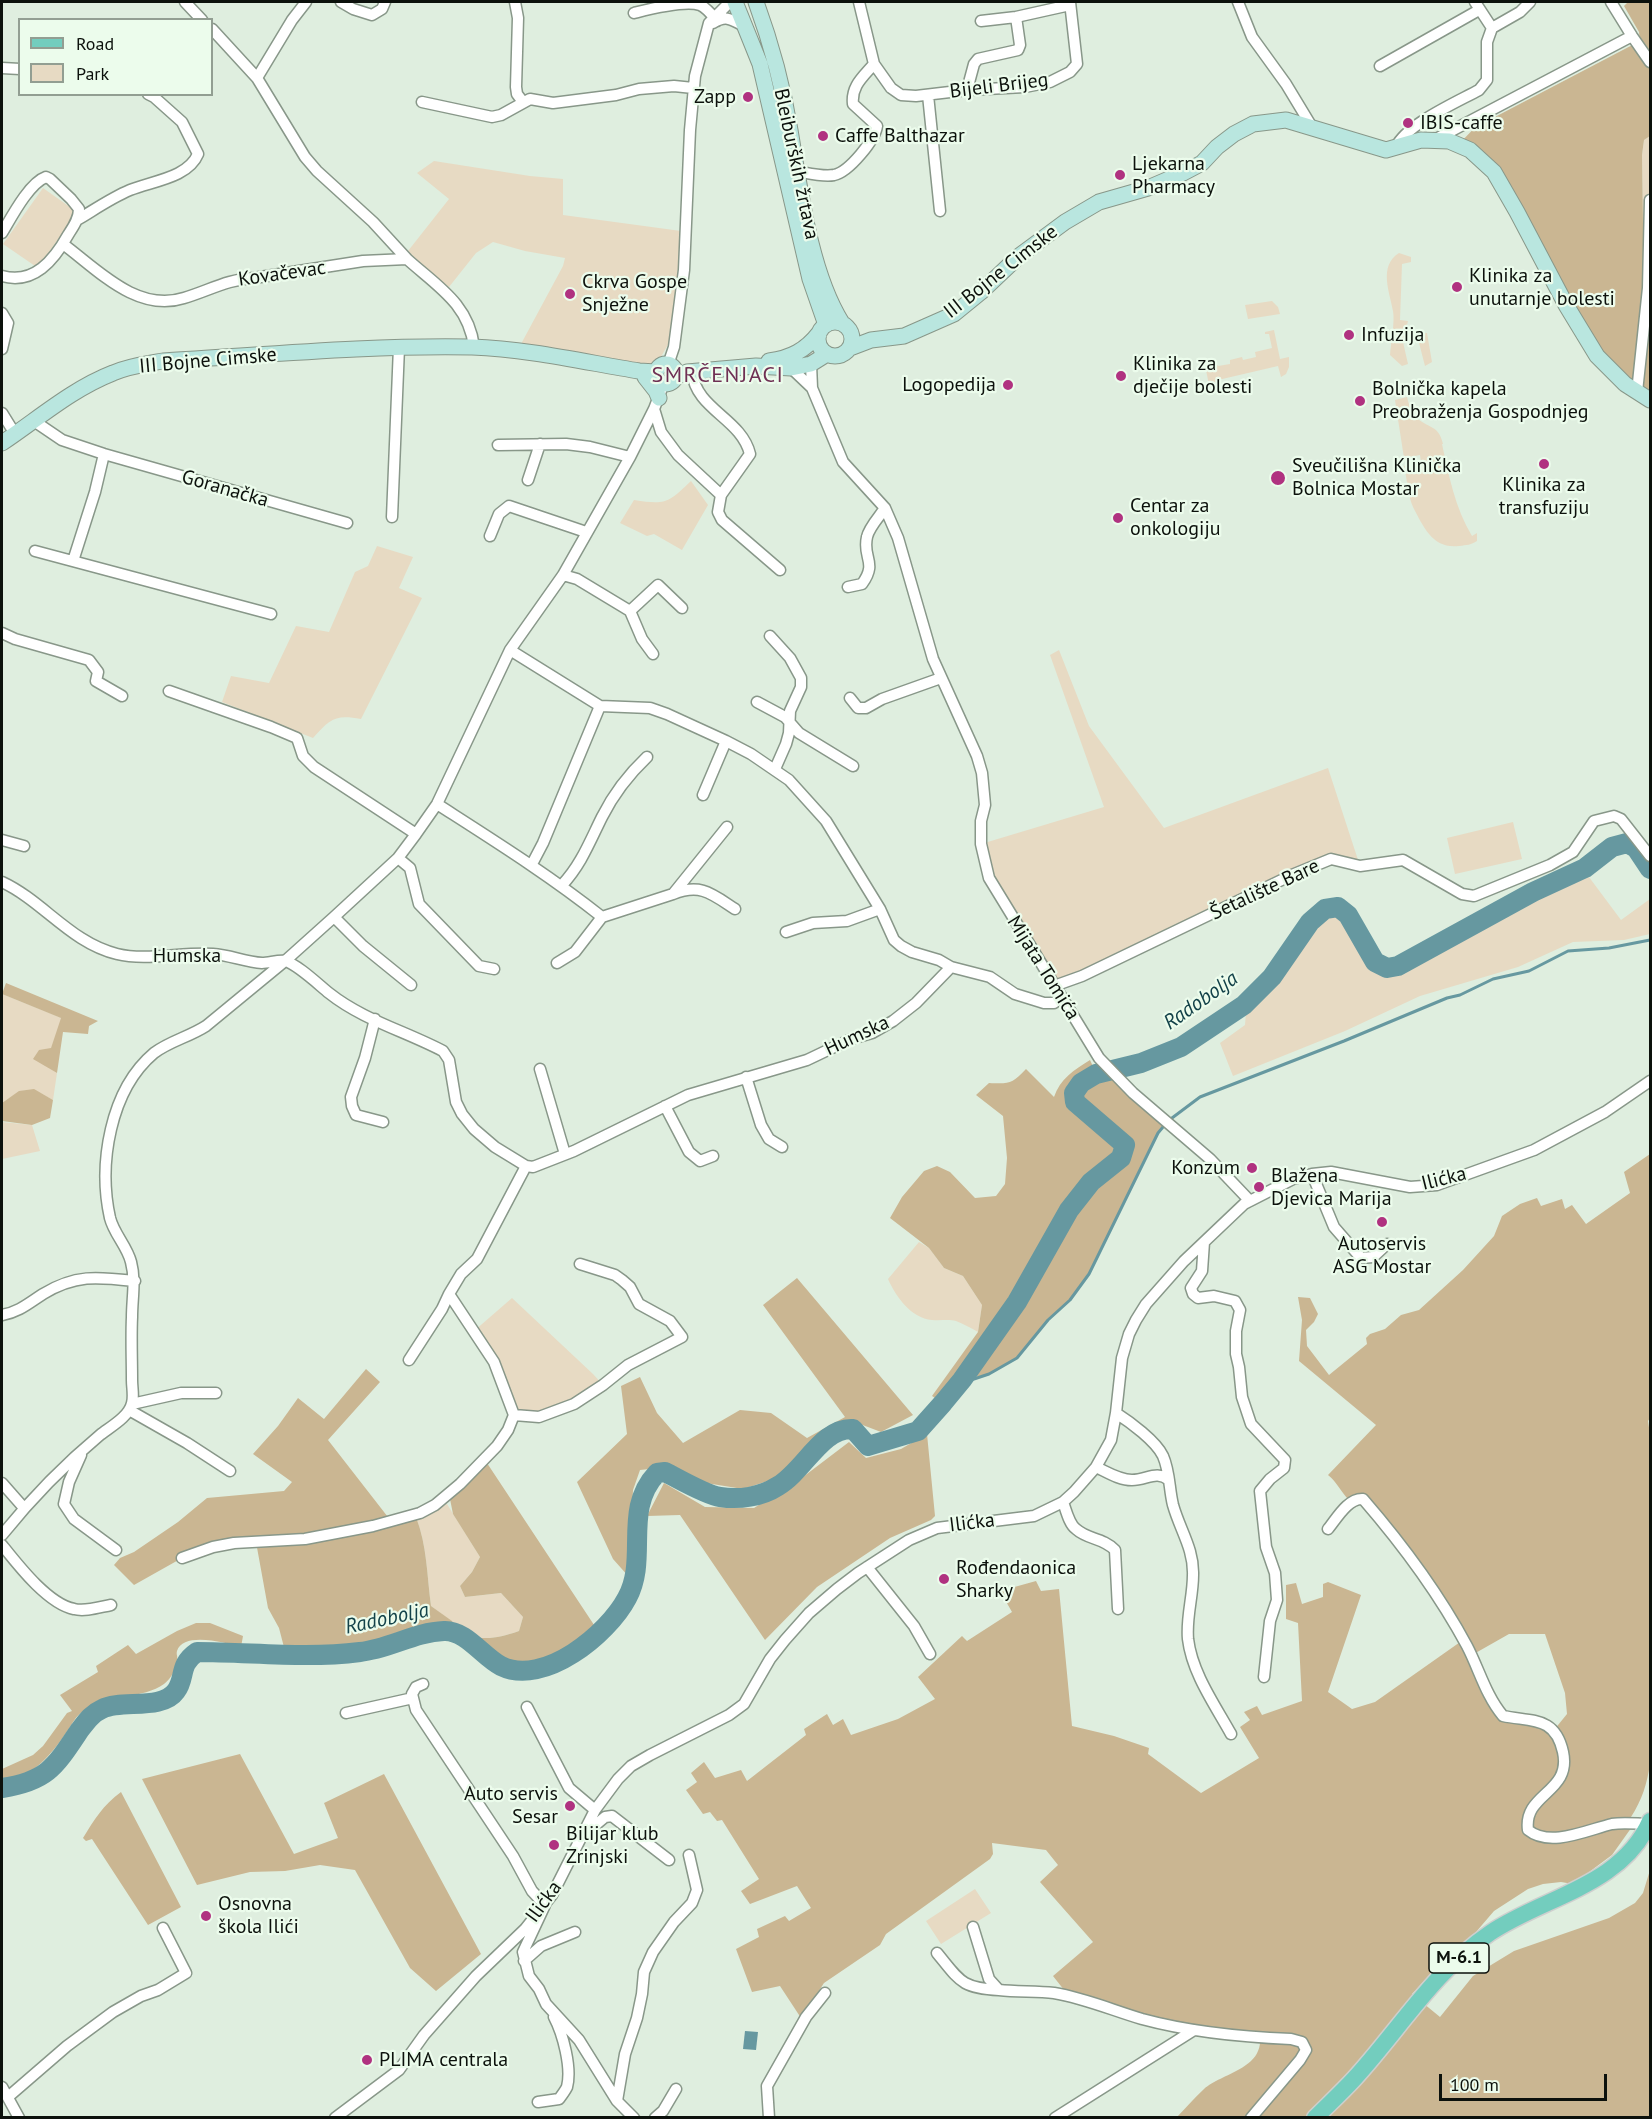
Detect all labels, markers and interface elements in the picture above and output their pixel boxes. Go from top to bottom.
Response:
legend [18,18,213,96]
text: Road [76,32,114,55]
text: Park [76,62,109,85]
street label: Bijeli Brijeg [948,68,1050,104]
place label: Zapp [694,85,736,109]
street label: Bleiburških žrtava [768,86,824,242]
marker: Zapp [741,90,755,104]
place label: IBIS-caffe [1420,111,1503,135]
marker: IBIS-caffe [1401,116,1415,130]
place label: Caffe Balthazar [835,124,965,148]
marker: Caffe Balthazar [816,129,830,143]
place label: Ljekarna Pharmacy [1132,152,1215,199]
marker: Ljekarna Pharmacy [1113,168,1127,182]
street label: III Bojne Cimske [939,220,1063,324]
street label: Kovačevac [237,256,327,292]
place label: Klinika za unutarnje bolesti [1469,264,1615,311]
place label: Ckrva Gospe Snježne [582,270,687,317]
marker: Klinika za unutarnje bolesti [1450,280,1464,294]
marker: Ckrva Gospe Snježne [563,287,577,301]
place label: Infuzija [1361,323,1424,347]
marker: Infuzija [1342,328,1356,342]
street label: III Bojne Cimske [138,343,278,379]
place label: Klinika za dječije bolesti [1133,352,1252,399]
district label: SMRČENJACI [651,363,785,389]
marker: Klinika za dječije bolesti [1114,369,1128,383]
place label: Logopedija [902,373,996,397]
place label: Bolnička kapela Preobraženja Gospodnjeg [1372,377,1588,424]
marker: Logopedija [1001,378,1015,392]
marker: Bolnička kapela Preobraženja Gospodnjeg [1353,394,1367,408]
place label: Sveučilišna Klinička Bolnica Mostar [1292,454,1461,501]
marker: Klinika za transfuziju [1537,457,1551,471]
street label: Goranačka [179,465,271,513]
marker: Sveučilišna Klinička Bolnica Mostar [1269,469,1287,487]
place label: Klinika za transfuziju [1499,473,1589,520]
place label: Centar za onkologiju [1130,494,1220,541]
marker: Centar za onkologiju [1111,511,1125,525]
street label: Šetalište Bare [1207,854,1323,926]
street label: Mijata Tomića [1001,911,1085,1025]
street label: Humska [153,944,221,968]
water label: Radobolja [1159,966,1243,1036]
street label: Humska [821,1011,893,1061]
place label: Konzum [1171,1156,1240,1180]
marker: Konzum [1245,1161,1259,1175]
street label: Ilićka [1419,1162,1469,1196]
place label: Blažena Djevica Marija [1271,1164,1392,1211]
marker: Blažena Djevica Marija [1252,1180,1266,1194]
marker: Autoservis ASG Mostar [1375,1215,1389,1229]
place label: Autoservis ASG Mostar [1333,1232,1431,1279]
street label: Ilićka [948,1508,996,1538]
place label: Rođendaonica Sharky [956,1556,1076,1603]
marker: Rođendaonica Sharky [937,1572,951,1586]
water label: Radobolja [343,1598,431,1640]
place label: Auto servis Sesar [464,1782,558,1829]
marker: Auto servis Sesar [563,1799,577,1813]
place label: Bilijar klub Zrinjski [566,1822,659,1869]
marker: Bilijar klub Zrinjski [547,1838,561,1852]
street label: Ilićka [521,1877,567,1927]
place label: Osnovna škola Ilići [218,1892,299,1939]
marker: Osnovna škola Ilići [199,1909,213,1923]
road number: M-6.1 [1429,1943,1489,1973]
place label: PLIMA centrala [379,2048,508,2072]
marker: PLIMA centrala [360,2053,374,2067]
scale bar [1442,2062,1610,2100]
text: 100 m [1450,2073,1499,2096]

